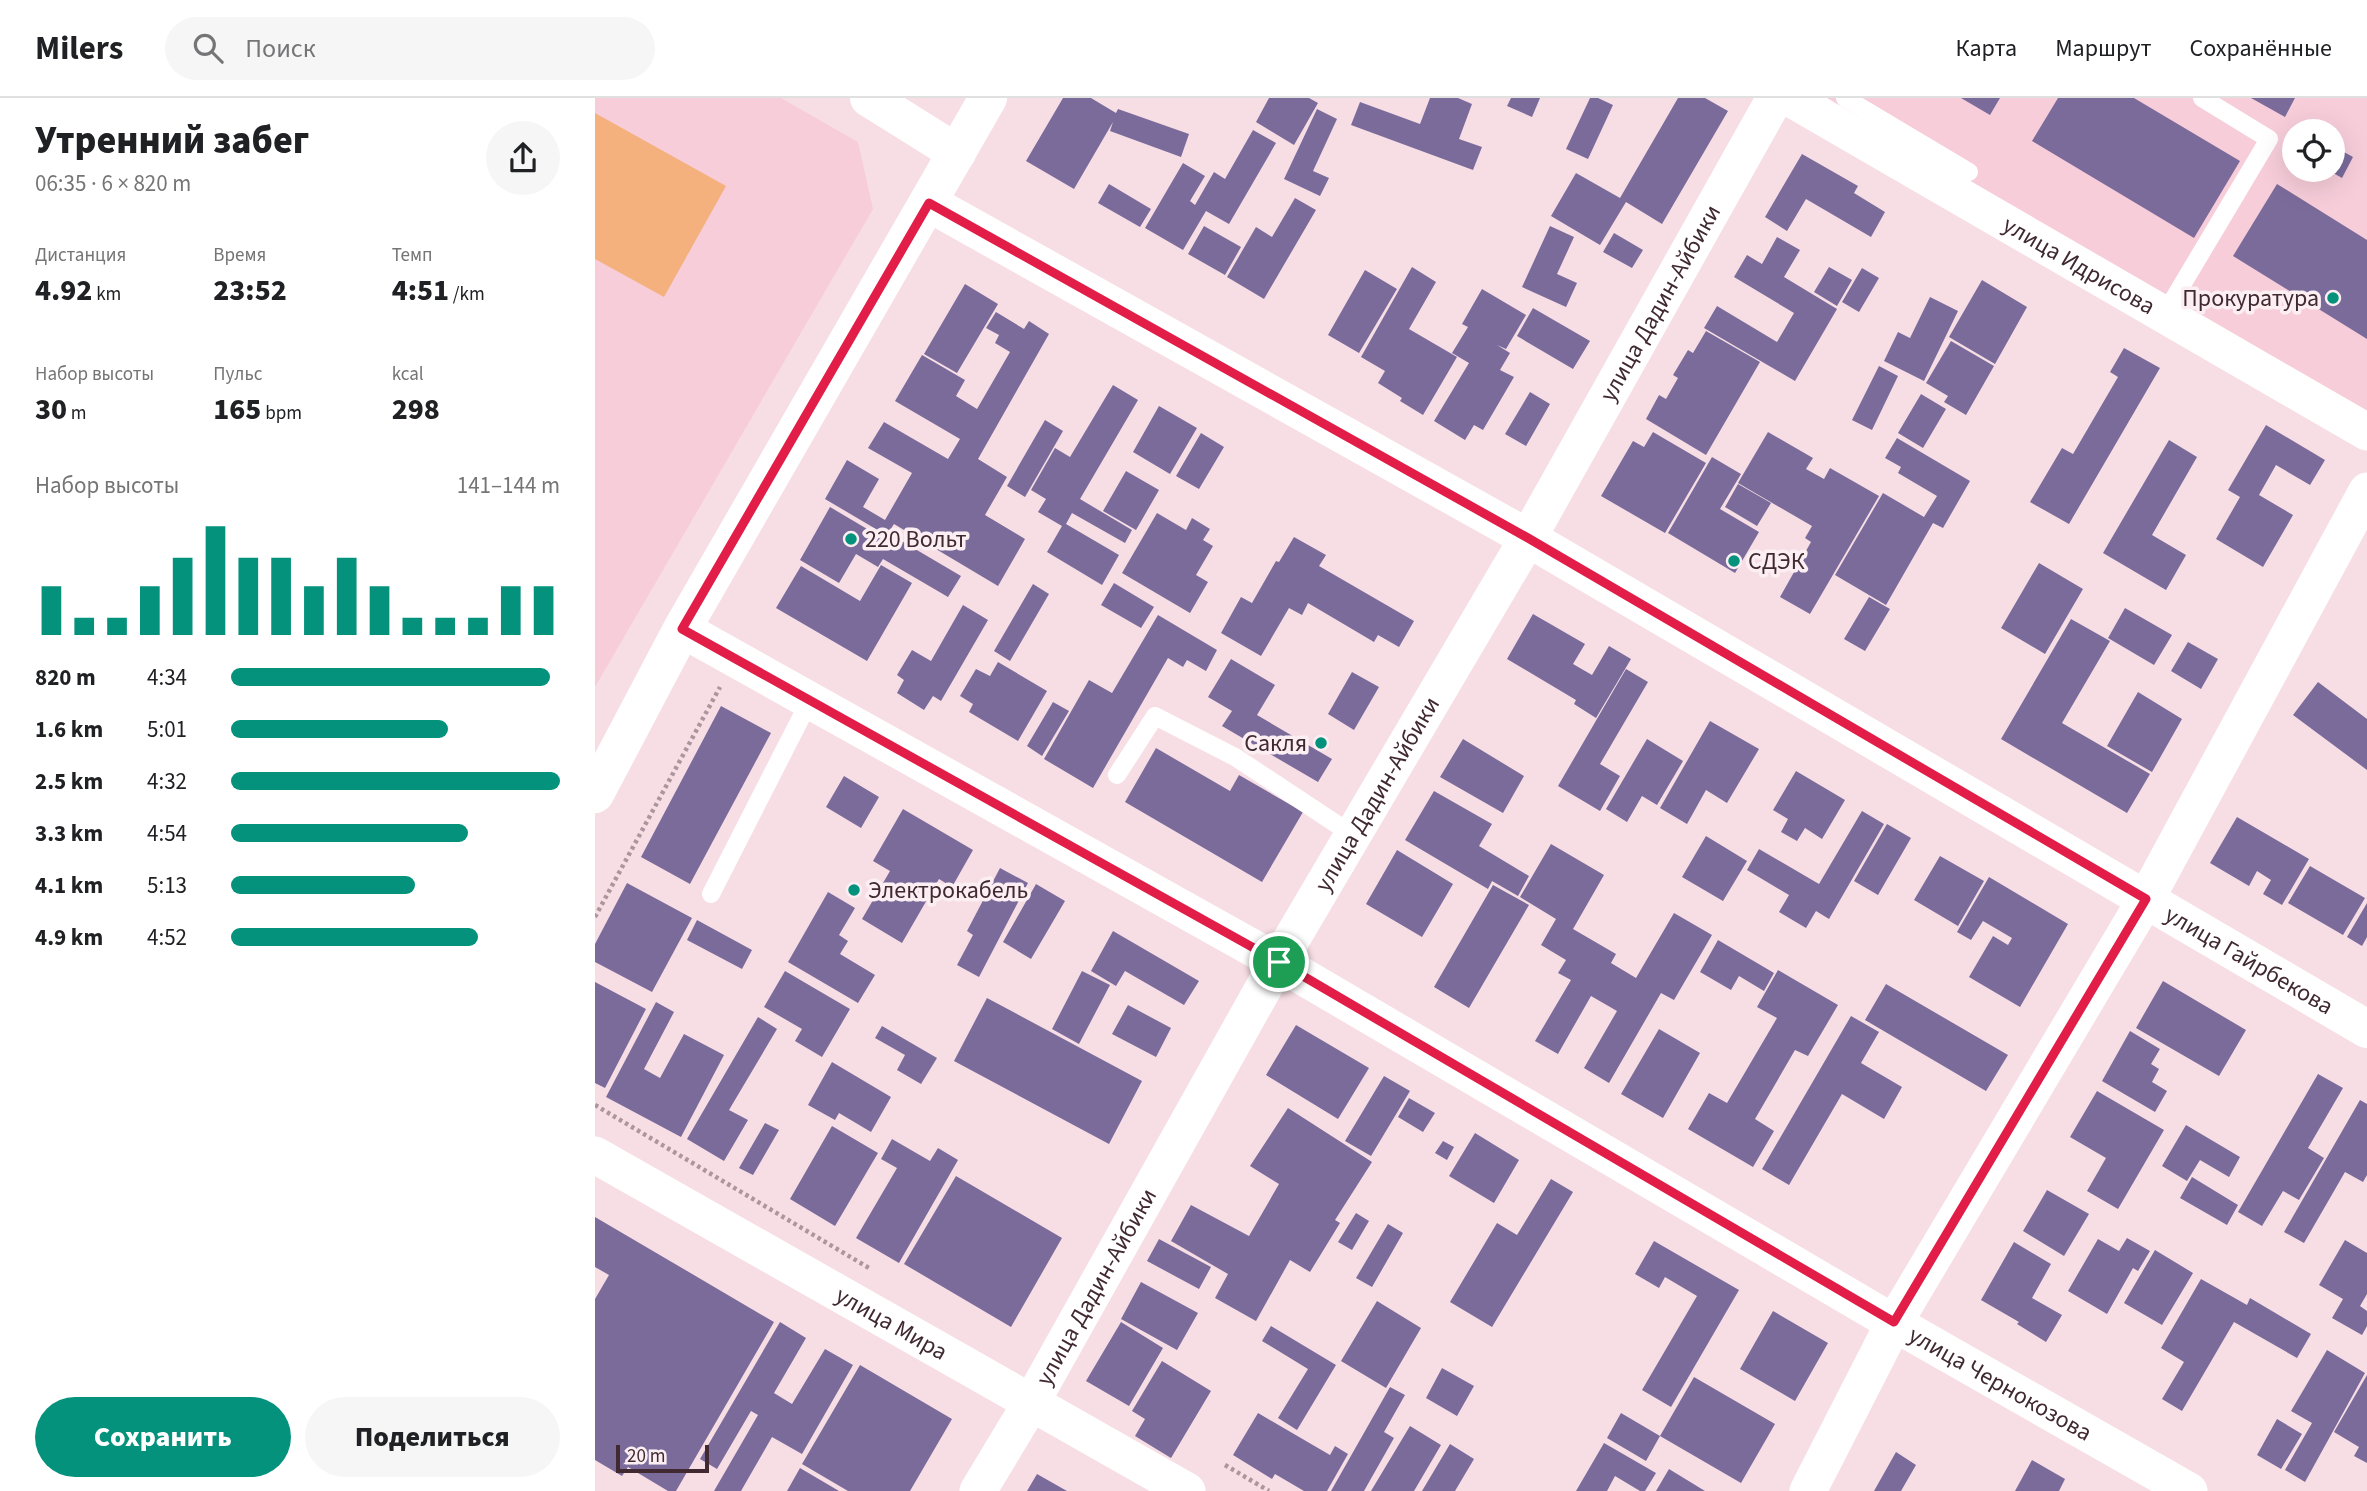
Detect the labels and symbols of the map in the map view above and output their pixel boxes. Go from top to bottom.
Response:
street label: улица Дадин-Айбики [1591,198,1730,408]
street label: улица Идрисова [1996,208,2162,324]
place label: Прокуратура [2182,281,2319,316]
marker: Прокуратура [2325,290,2341,306]
place label: 220 Вольт [865,522,967,557]
marker: 220 Вольт [843,531,859,547]
place label: СДЭК [1748,544,1805,579]
marker: СДЭК [1726,553,1742,569]
street label: улица Дадин-Айбики [1306,690,1449,899]
place label: Сакля [1244,726,1307,761]
marker: Сакля [1313,735,1329,751]
place label: Электрокабель [868,873,1028,908]
marker: Электрокабель [846,882,862,898]
street label: улица Гайрбекова [2158,897,2340,1024]
pin [1249,932,1309,992]
street label: улица Дадин-Айбики [1027,1182,1166,1392]
street label: улица Мира [829,1278,954,1370]
street label: улица Чернокозова [1902,1318,2098,1450]
scale bar [616,1442,709,1474]

